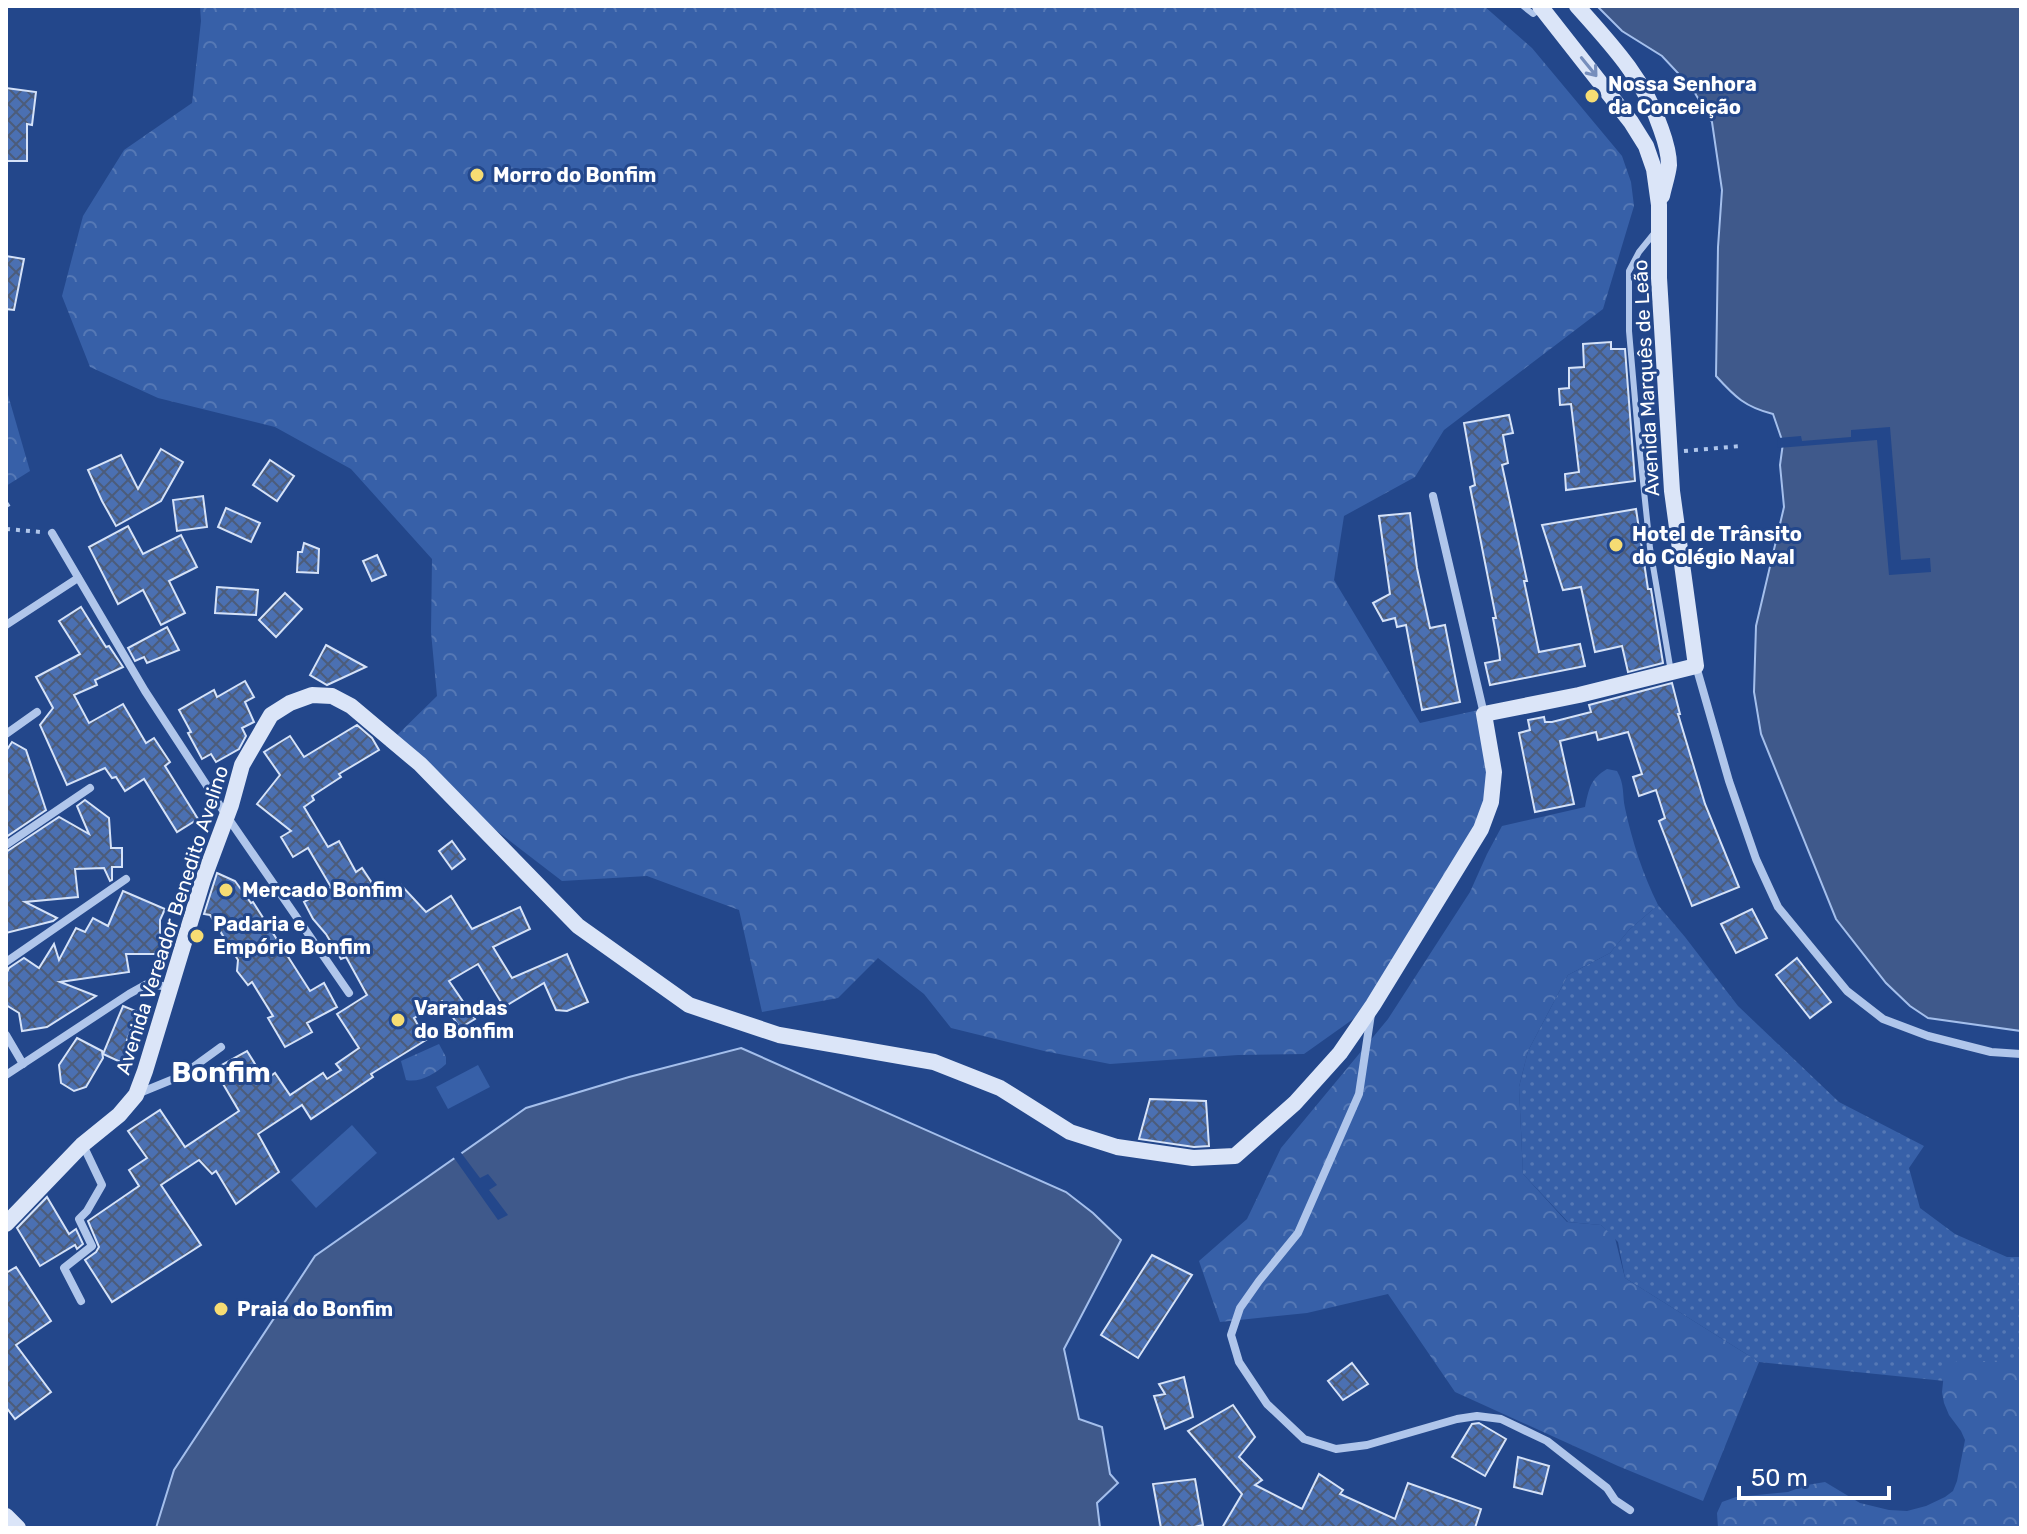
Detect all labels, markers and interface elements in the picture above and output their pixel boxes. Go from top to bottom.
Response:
one-way arrow [1580,56,1597,77]
place label: Nossa Senhora da Conceição [1608,72,1757,119]
marker: Nossa Senhora da Conceição [1583,87,1601,105]
place label: Morro do Bonfim [493,163,656,187]
marker: Morro do Bonfim [468,166,486,184]
street label: Avenida Marquês de Leão [1628,259,1664,497]
place label: Hotel de Trânsito do Colégio Naval [1632,522,1802,569]
marker: Hotel de Trânsito do Colégio Naval [1607,536,1625,554]
street label: Avenida Vereador Benedito Avelino [111,762,233,1078]
place label: Mercado Bonfim [242,878,403,902]
marker: Mercado Bonfim [217,881,235,899]
place label: Padaria e Empório Bonfim [213,912,371,959]
marker: Padaria e Empório Bonfim [188,927,206,945]
place label: Varandas do Bonfim [414,996,514,1043]
marker: Varandas do Bonfim [389,1011,407,1029]
district label: Bonfim [171,1056,271,1089]
place label: Praia do Bonfim [237,1297,393,1321]
marker: Praia do Bonfim [212,1300,230,1318]
scale bar [1739,1450,1889,1500]
text: 50 m [1751,1464,1808,1492]

